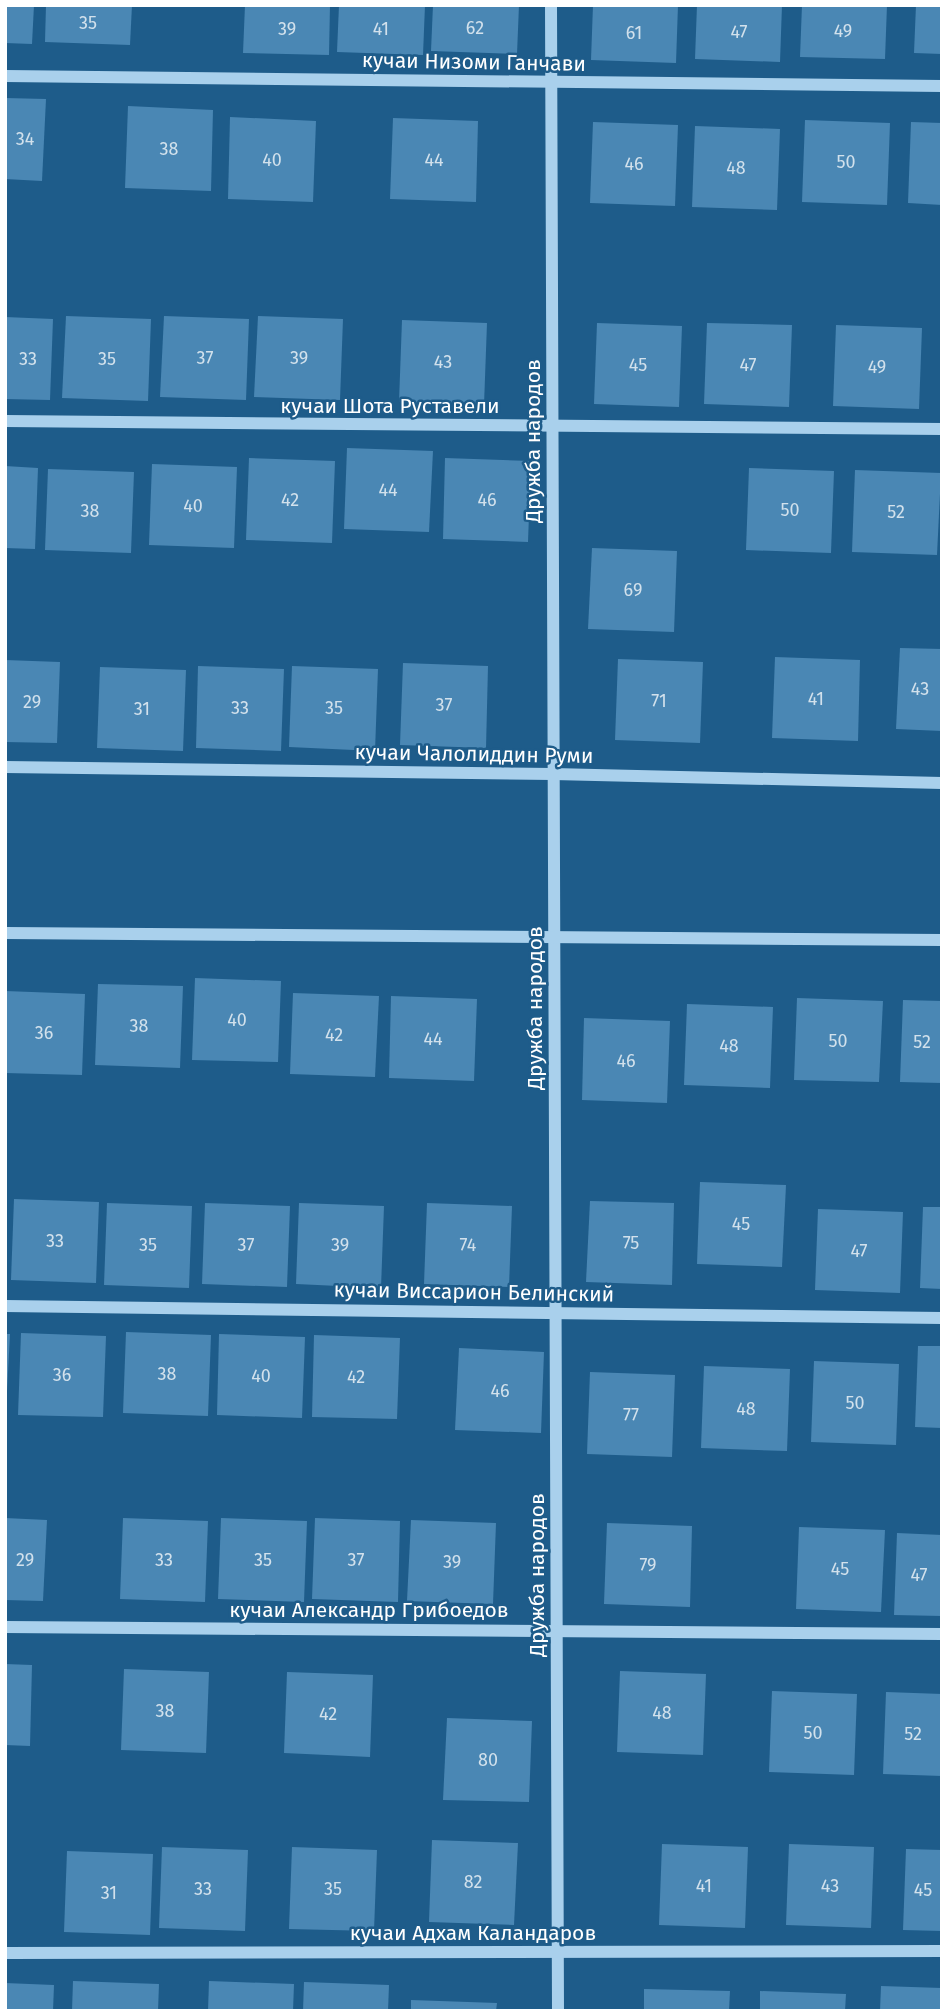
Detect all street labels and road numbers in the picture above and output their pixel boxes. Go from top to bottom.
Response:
street label: кучаи Низоми Ганчави [362,47,586,77]
street label: Дружба народов [520,359,546,524]
street label: кучаи Шота Руставели [280,393,500,419]
street label: кучаи Чалолиддин Руми [354,739,594,769]
street label: Дружба народов [522,926,548,1091]
street label: кучаи Виссарион Белинский [333,1277,615,1307]
street label: Дружба народов [524,1493,550,1658]
street label: кучаи Александр Грибоедов [229,1597,509,1623]
street label: кучаи Адхам Каландаров [350,1920,596,1946]

